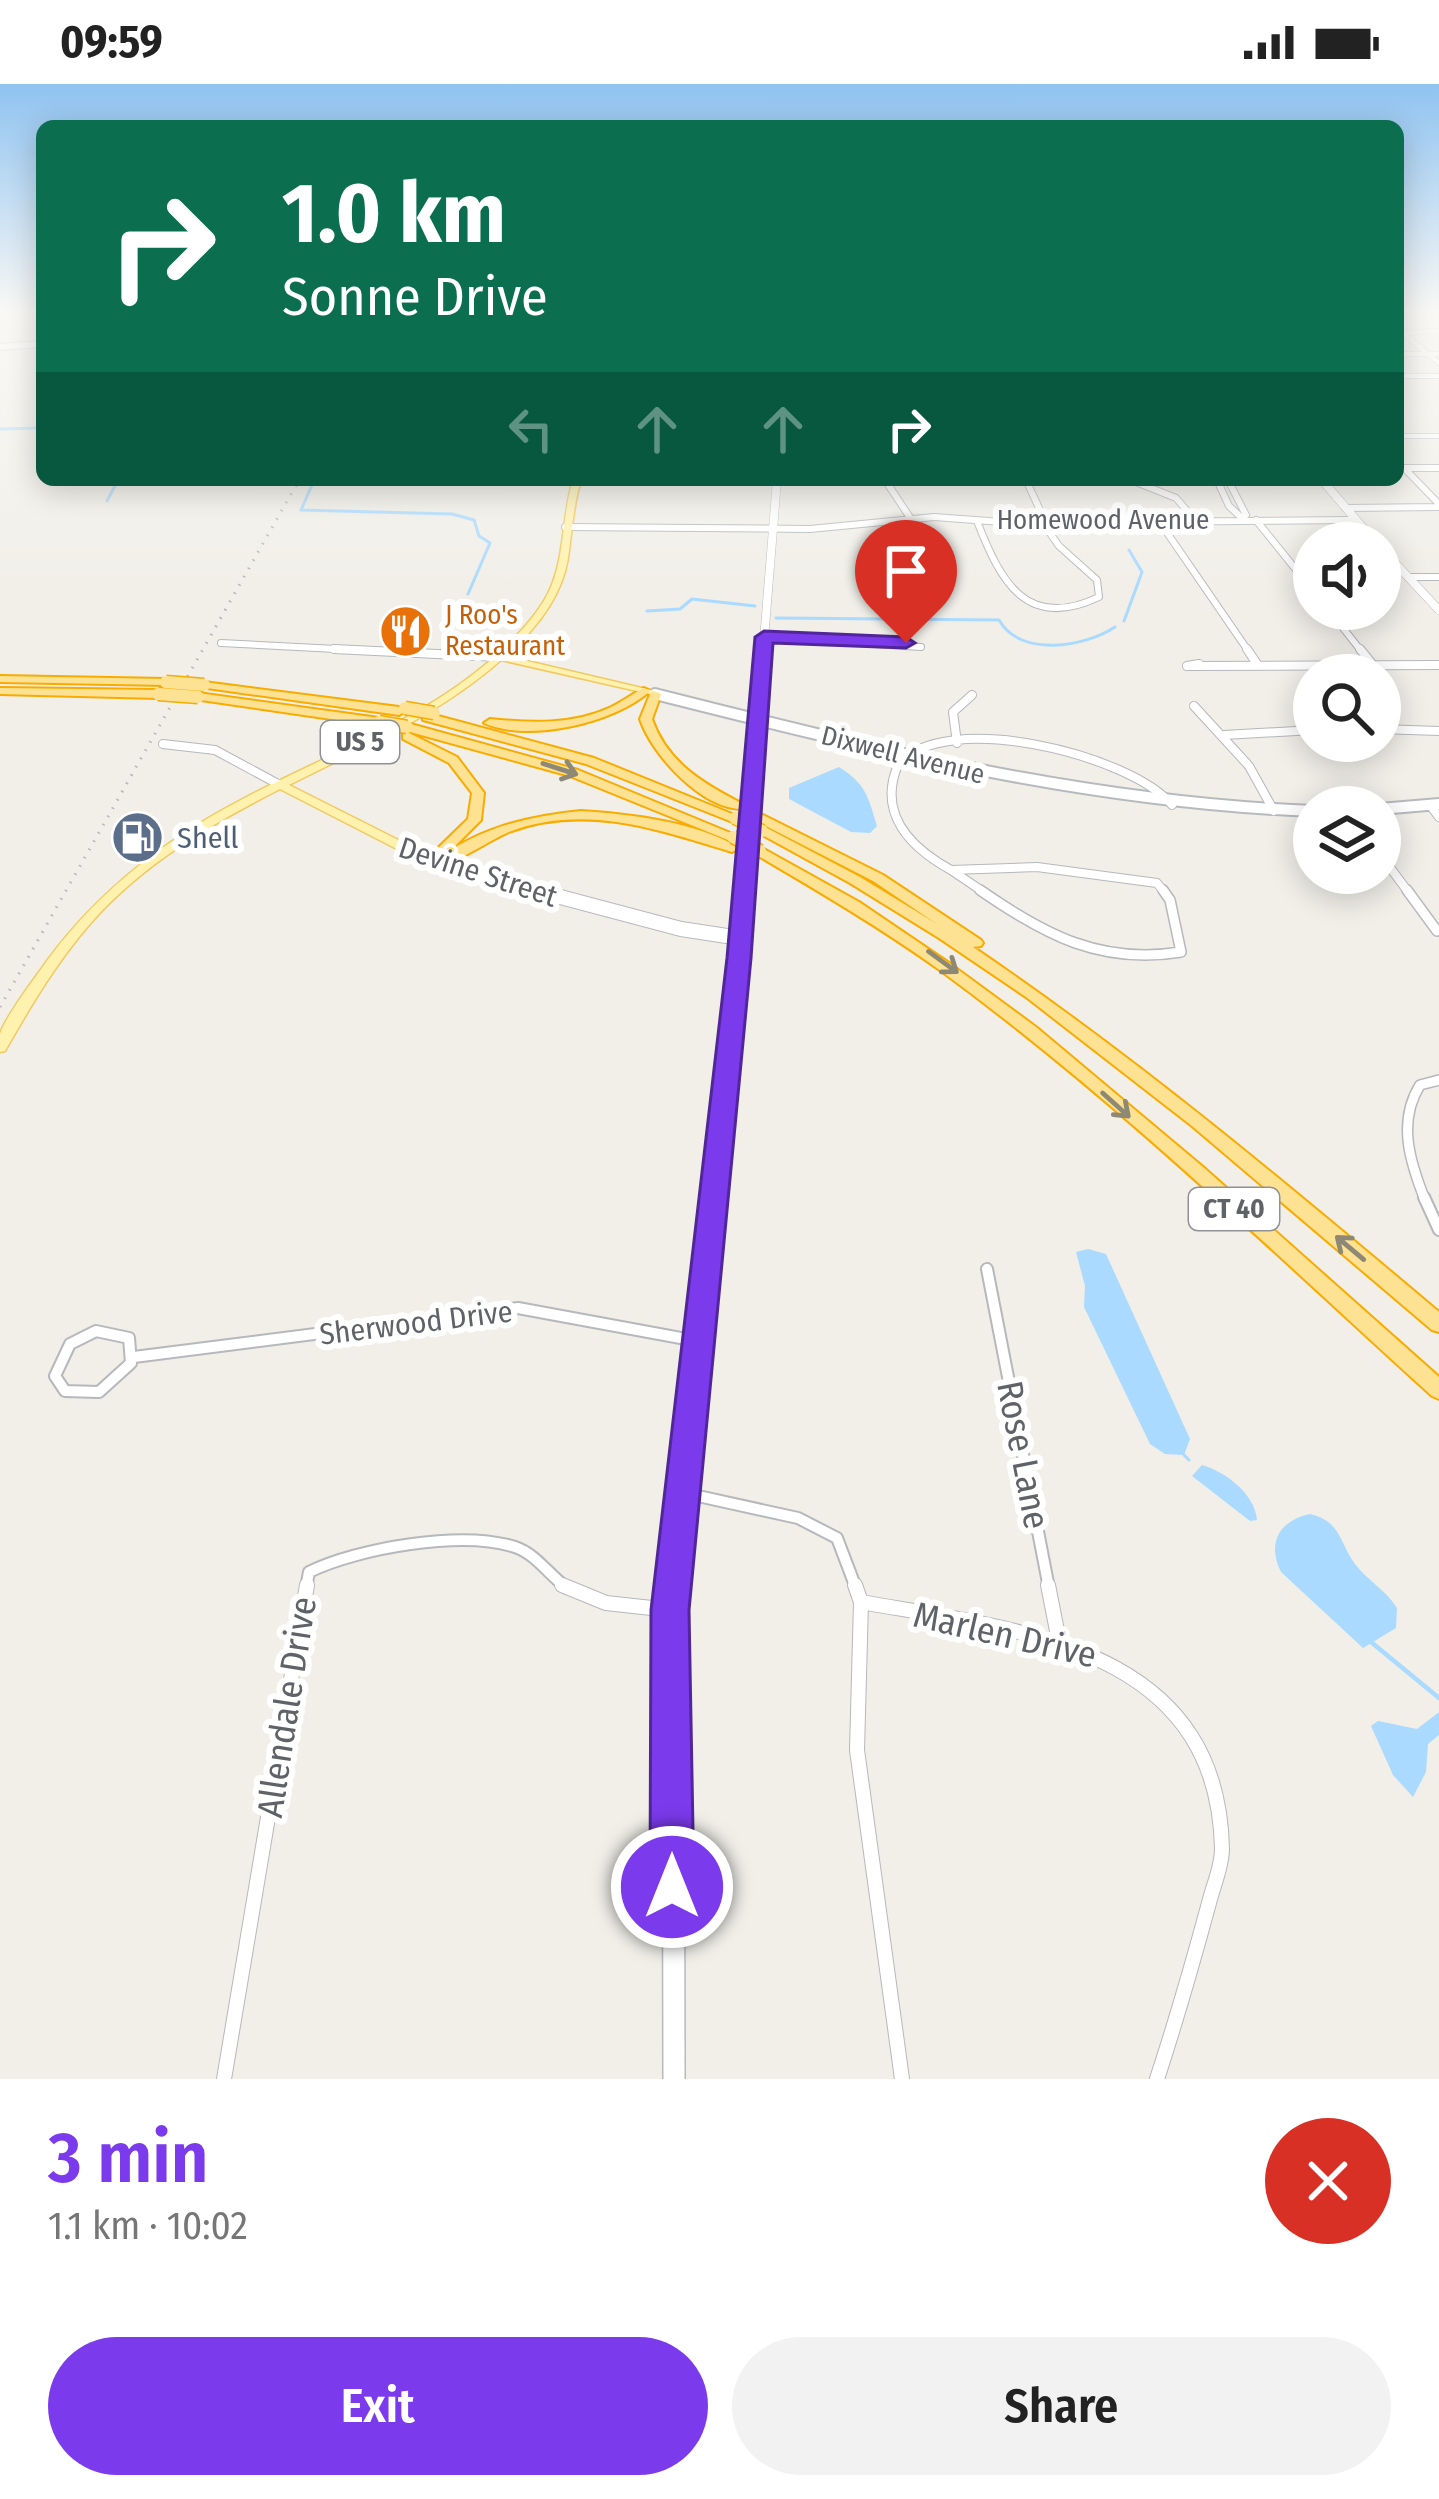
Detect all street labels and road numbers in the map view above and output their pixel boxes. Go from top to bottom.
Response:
street label: Homewood Avenue [997,504,1209,536]
street label: Dixwell Avenue [818,719,988,791]
road number: US 5 [321,721,399,763]
street label: Devine Street [394,829,562,915]
road number: CT 40 [1189,1188,1279,1230]
street label: Sherwood Drive [318,1293,514,1353]
street label: Rose Lane [987,1377,1059,1533]
street label: Allendale Drive [248,1593,326,1821]
street label: Marlen Drive [909,1593,1101,1677]

